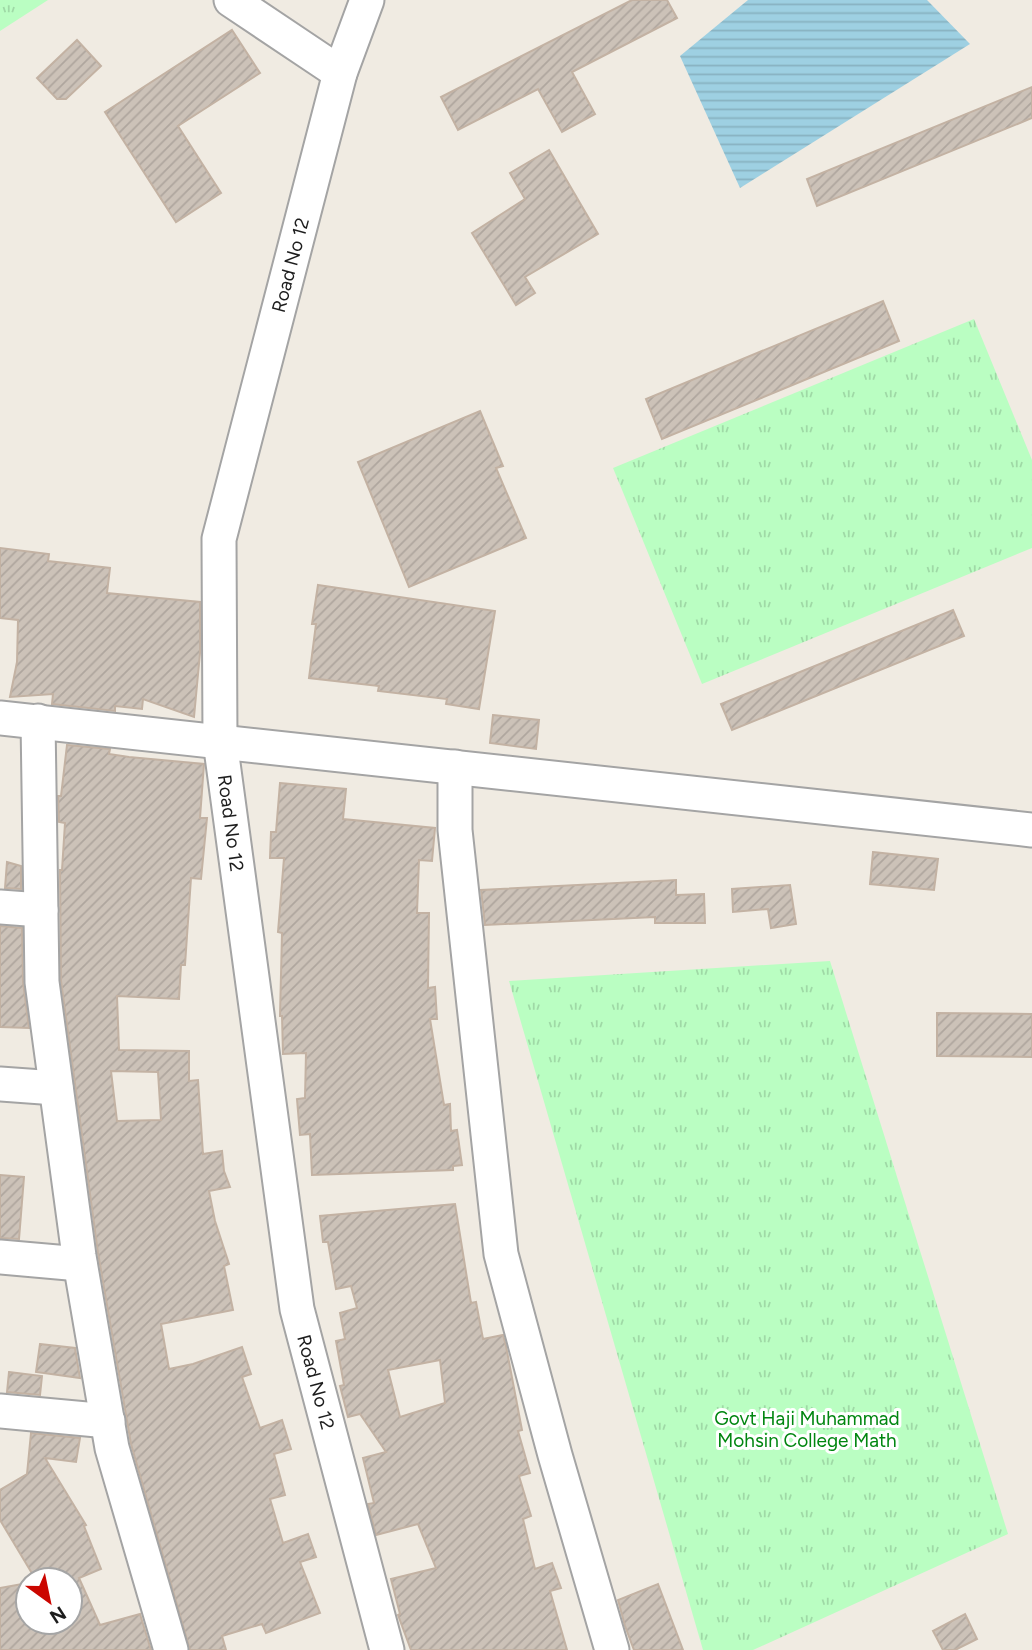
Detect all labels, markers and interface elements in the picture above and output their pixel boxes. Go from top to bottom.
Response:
street label: Road No 12 [267,215,314,315]
street label: Road No 12 [213,773,249,873]
street label: Road No 12 [292,1332,339,1432]
park label: Govt Haji Muhammad Mohsin College Math [714,1407,900,1452]
north arrow [14,1566,84,1636]
text: N [46,1601,70,1628]

